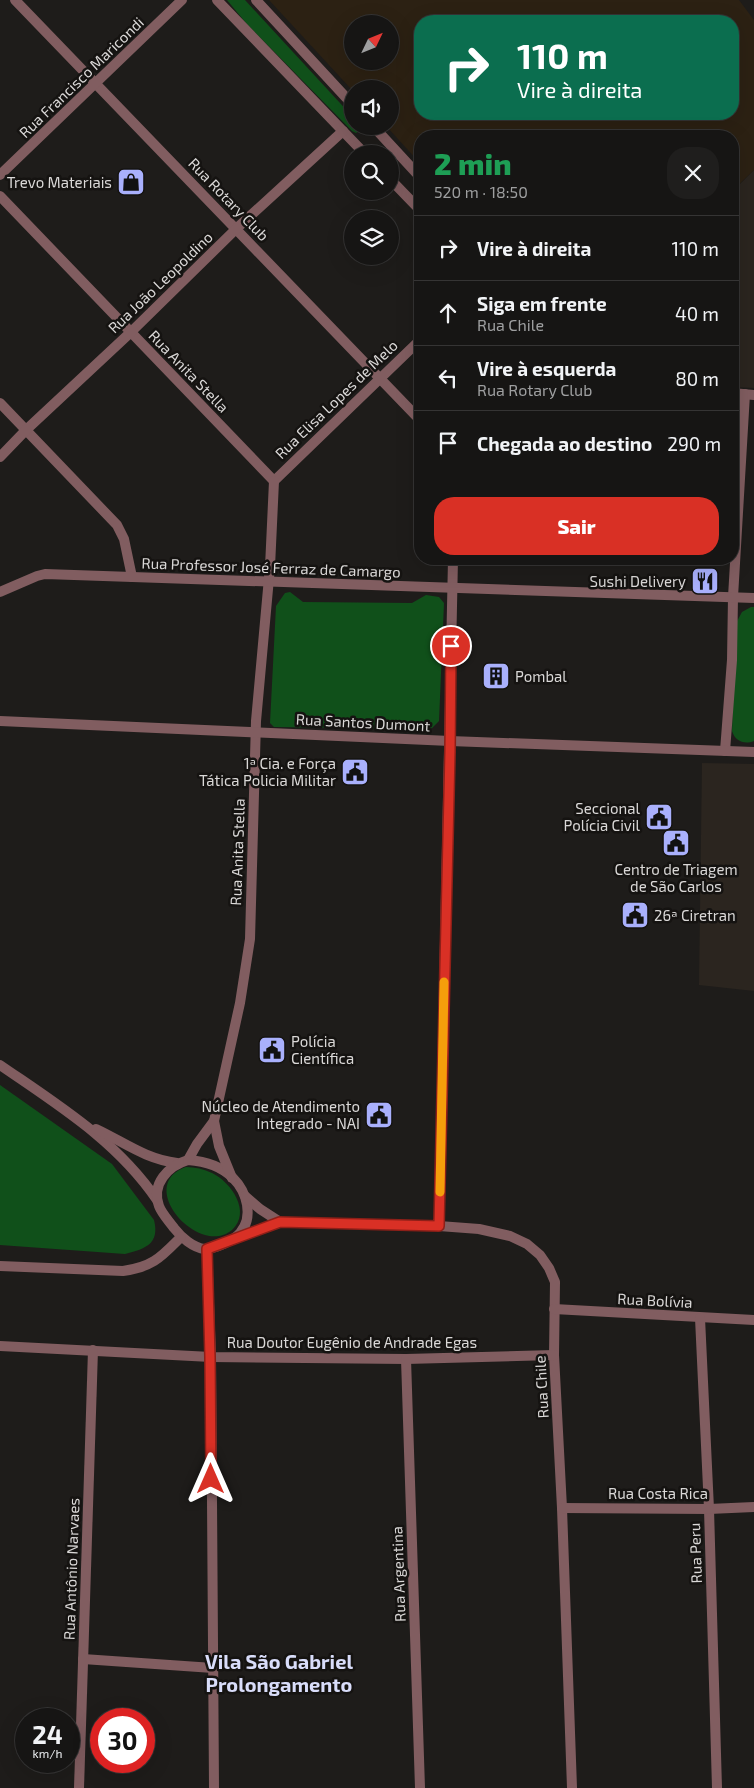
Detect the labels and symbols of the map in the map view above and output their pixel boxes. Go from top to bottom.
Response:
street label: Rua Francisco Maricondi [15,13,147,141]
north arrow [344,15,399,70]
street label: Rua Rotary Club [185,154,273,244]
shop icon: Trevo Materiais [116,167,146,197]
place label: Trevo Materiais [7,173,112,191]
street label: Rua João Leopoldino [104,227,216,337]
street label: Rua Anita Stella [145,326,233,416]
street label: Rua Elisa Lopes de Melo [271,336,401,462]
street label: Rua Professor José Ferraz de Camargo [141,553,401,581]
restaurant icon: Sushi Delivery [690,566,720,596]
place label: Sushi Delivery [590,572,686,590]
pin [430,625,472,667]
building icon: Pombal [481,661,511,691]
place label: Pombal [515,667,567,685]
street label: Rua Santos Dumont [295,709,431,735]
place label: 1ª Cia. e Força Tática Policia Militar [199,754,336,789]
public building icon: 1ª Cia. e Força Tática Policia Militar [340,757,370,787]
street label: Rua Anita Stella [226,798,248,906]
place label: Seccional Polícia Civil [563,799,641,834]
public building icon: Seccional Polícia Civil [644,802,674,832]
public building icon: Centro de Triagem de São Carlos [661,828,691,858]
place label: Centro de Triagem de São Carlos [614,860,738,895]
public building icon: 26ª Ciretran [620,900,650,930]
place label: 26ª Ciretran [654,906,736,924]
place label: Polícia Científica [291,1032,354,1067]
public building icon: Polícia Científica [257,1035,287,1065]
place label: Núcleo de Atendimento Integrado - NAI [201,1097,360,1132]
public building icon: Núcleo de Atendimento Integrado - NAI [364,1100,394,1130]
street label: Rua Bolívia [617,1289,693,1311]
street label: Rua Doutor Eugênio de Andrade Egas [227,1333,477,1351]
street label: Rua Chile [530,1355,552,1419]
position arrow [184,1452,236,1504]
street label: Rua Costa Rica [608,1484,708,1502]
street label: Rua Antônio Narvaes [60,1498,82,1640]
street label: Rua Peru [685,1522,705,1584]
street label: Rua Argentina [387,1526,409,1622]
district label: Vila São Gabriel Prolongamento [205,1649,353,1696]
speed limit sign: 30 [90,1708,155,1773]

